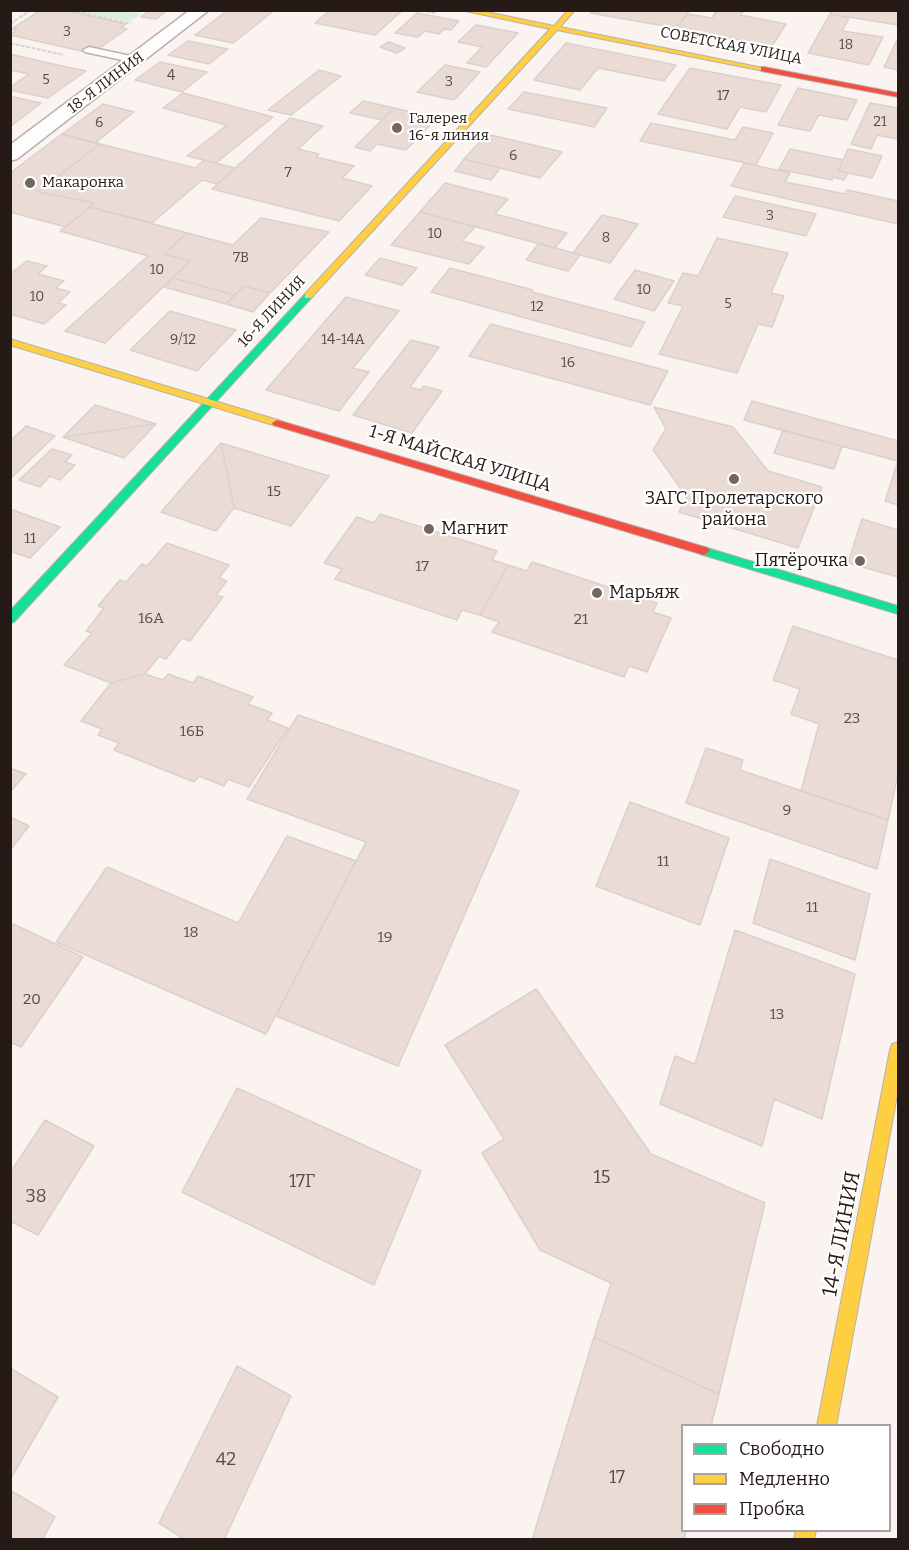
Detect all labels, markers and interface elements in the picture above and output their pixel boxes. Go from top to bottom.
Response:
street label: СОВЕТСКАЯ УЛИЦА [659,23,803,69]
house number: 3 [63,24,71,40]
house number: 18 [839,37,853,53]
street label: 18-Я ЛИНИЯ [64,48,148,118]
house number: 4 [167,68,175,84]
house number: 5 [42,72,50,88]
house number: 3 [445,74,453,90]
house number: 17 [717,88,729,104]
place label: Галерея 16-я линия [409,110,489,145]
house number: 21 [873,114,887,130]
house number: 6 [95,115,103,131]
marker: Галерея 16-я линия [390,121,404,135]
house number: 6 [509,148,517,164]
house number: 7 [284,165,292,181]
place label: Макаронка [42,174,124,192]
marker: Макаронка [23,176,37,190]
house number: 3 [766,208,774,224]
house number: 10 [428,226,442,242]
house number: 8 [602,230,610,246]
house number: 7В [233,250,249,266]
house number: 10 [150,262,164,278]
street label: 16-Я ЛИНИЯ [235,273,309,351]
house number: 10 [637,282,651,298]
house number: 10 [30,289,44,305]
house number: 5 [724,296,732,312]
house number: 12 [530,299,544,315]
house number: 9/12 [170,332,196,348]
house number: 14-14А [321,332,365,348]
house number: 16 [561,355,575,371]
street label: 1-Я МАЙСКАЯ УЛИЦА [366,421,554,497]
marker: ЗАГС Пролетарского района [727,472,741,486]
house number: 15 [267,483,281,501]
place label: ЗАГС Пролетарского района [645,488,823,530]
place label: Магнит [441,518,508,540]
marker: Магнит [422,522,436,536]
house number: 11 [24,530,36,548]
place label: Пятёрочка [754,550,848,572]
marker: Пятёрочка [853,554,867,568]
house number: 17 [415,558,429,576]
place label: Марьяж [609,582,679,604]
marker: Марьяж [590,586,604,600]
house number: 16А [138,610,164,628]
house number: 21 [574,611,588,629]
house number: 23 [844,710,860,728]
house number: 16Б [180,723,204,741]
house number: 9 [783,802,791,820]
house number: 11 [657,853,669,871]
house number: 11 [806,899,818,917]
house number: 18 [183,924,199,942]
house number: 19 [378,929,392,947]
house number: 20 [23,991,41,1009]
house number: 13 [770,1006,784,1024]
house number: 15 [594,1167,610,1189]
street label: 14-Я ЛИНИЯ [818,1169,866,1299]
house number: 17Г [289,1171,315,1193]
house number: 38 [25,1186,47,1208]
legend [681,1424,891,1532]
text: Свободно [739,1438,824,1460]
house number: 42 [216,1449,236,1471]
house number: 17 [609,1467,625,1489]
text: Медленно [739,1468,830,1490]
text: Пробка [739,1498,805,1520]

